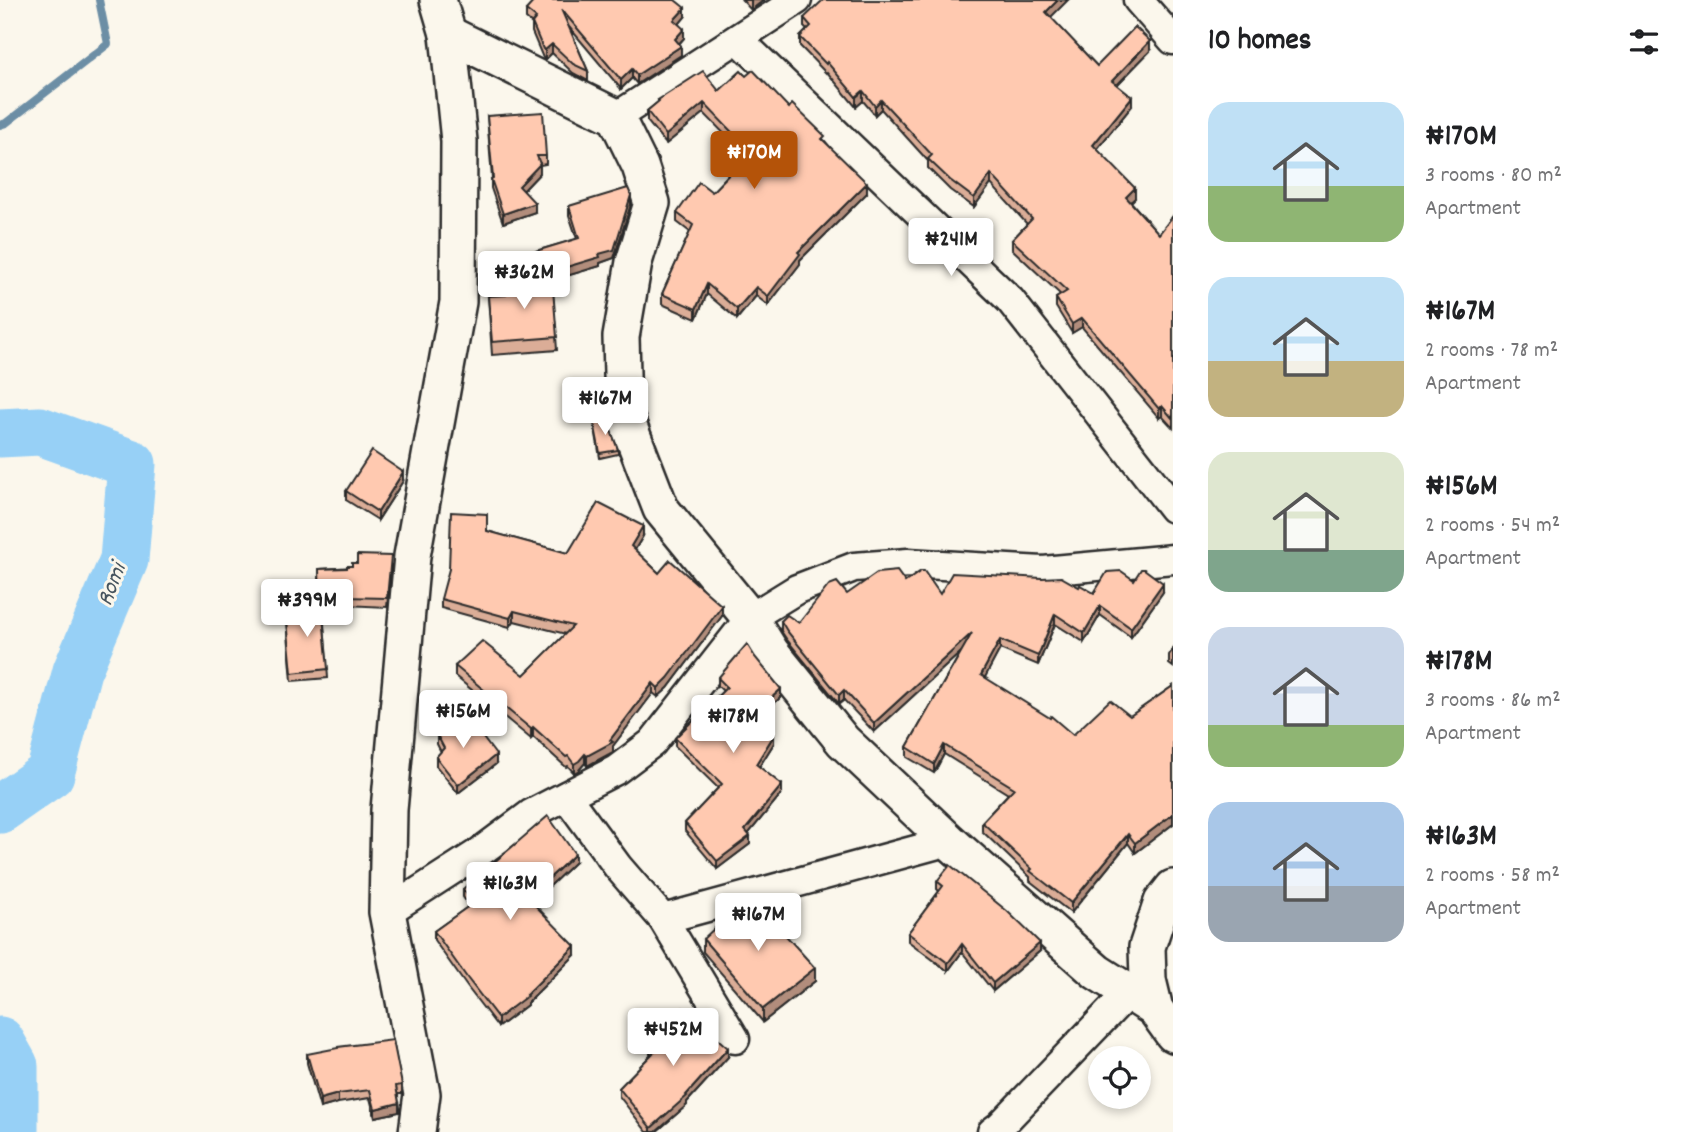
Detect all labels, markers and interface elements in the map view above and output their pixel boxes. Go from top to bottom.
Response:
text: 10 homes [1208,21,1311,64]
icon: filters [1625,23,1663,61]
text: ₦170M [1425,117,1497,160]
icon: home [1264,130,1348,214]
pin: ₦170M [705,132,803,191]
text: ₦170M [727,137,782,170]
text: 3 rooms · 80 m² [1425,160,1562,193]
text: Apartment [1425,193,1521,226]
pin: ₦241M [902,218,1000,278]
text: ₦241M [924,224,978,257]
pin: ₦362M [475,252,573,311]
text: ₦362M [494,257,554,290]
text: ₦167M [1425,292,1495,335]
icon: home [1264,305,1348,389]
text: 2 rooms · 78 m² [1425,335,1558,368]
text: Apartment [1425,368,1521,401]
pin: ₦167M [556,378,654,437]
text: ₦167M [578,383,632,416]
text: ₦156M [1425,467,1497,510]
icon: home [1264,480,1348,564]
text: 2 rooms · 54 m² [1425,510,1560,543]
text: Apartment [1425,543,1521,576]
water label: Romi [89,555,138,611]
pin: ₦399M [258,580,356,639]
text: ₦399M [277,585,337,618]
text: ₦178M [1425,642,1492,685]
icon: home [1264,655,1348,739]
text: 3 rooms · 86 m² [1425,685,1561,718]
pin: ₦156M [414,690,512,750]
text: ₦156M [435,696,491,729]
pin: ₦178M [684,696,782,755]
text: ₦178M [707,701,759,734]
text: Apartment [1425,718,1521,751]
text: ₦163M [1425,817,1497,860]
icon: home [1264,830,1348,914]
text: 2 rooms · 58 m² [1425,860,1560,893]
pin: ₦163M [461,862,559,922]
text: ₦163M [482,868,538,901]
text: Apartment [1425,893,1521,926]
pin: ₦167M [709,894,807,953]
text: ₦167M [731,899,785,932]
pin: ₦452M [624,1009,722,1068]
text: ₦452M [644,1014,702,1047]
map controls [1088,1046,1151,1109]
button: locate [1088,1046,1151,1109]

